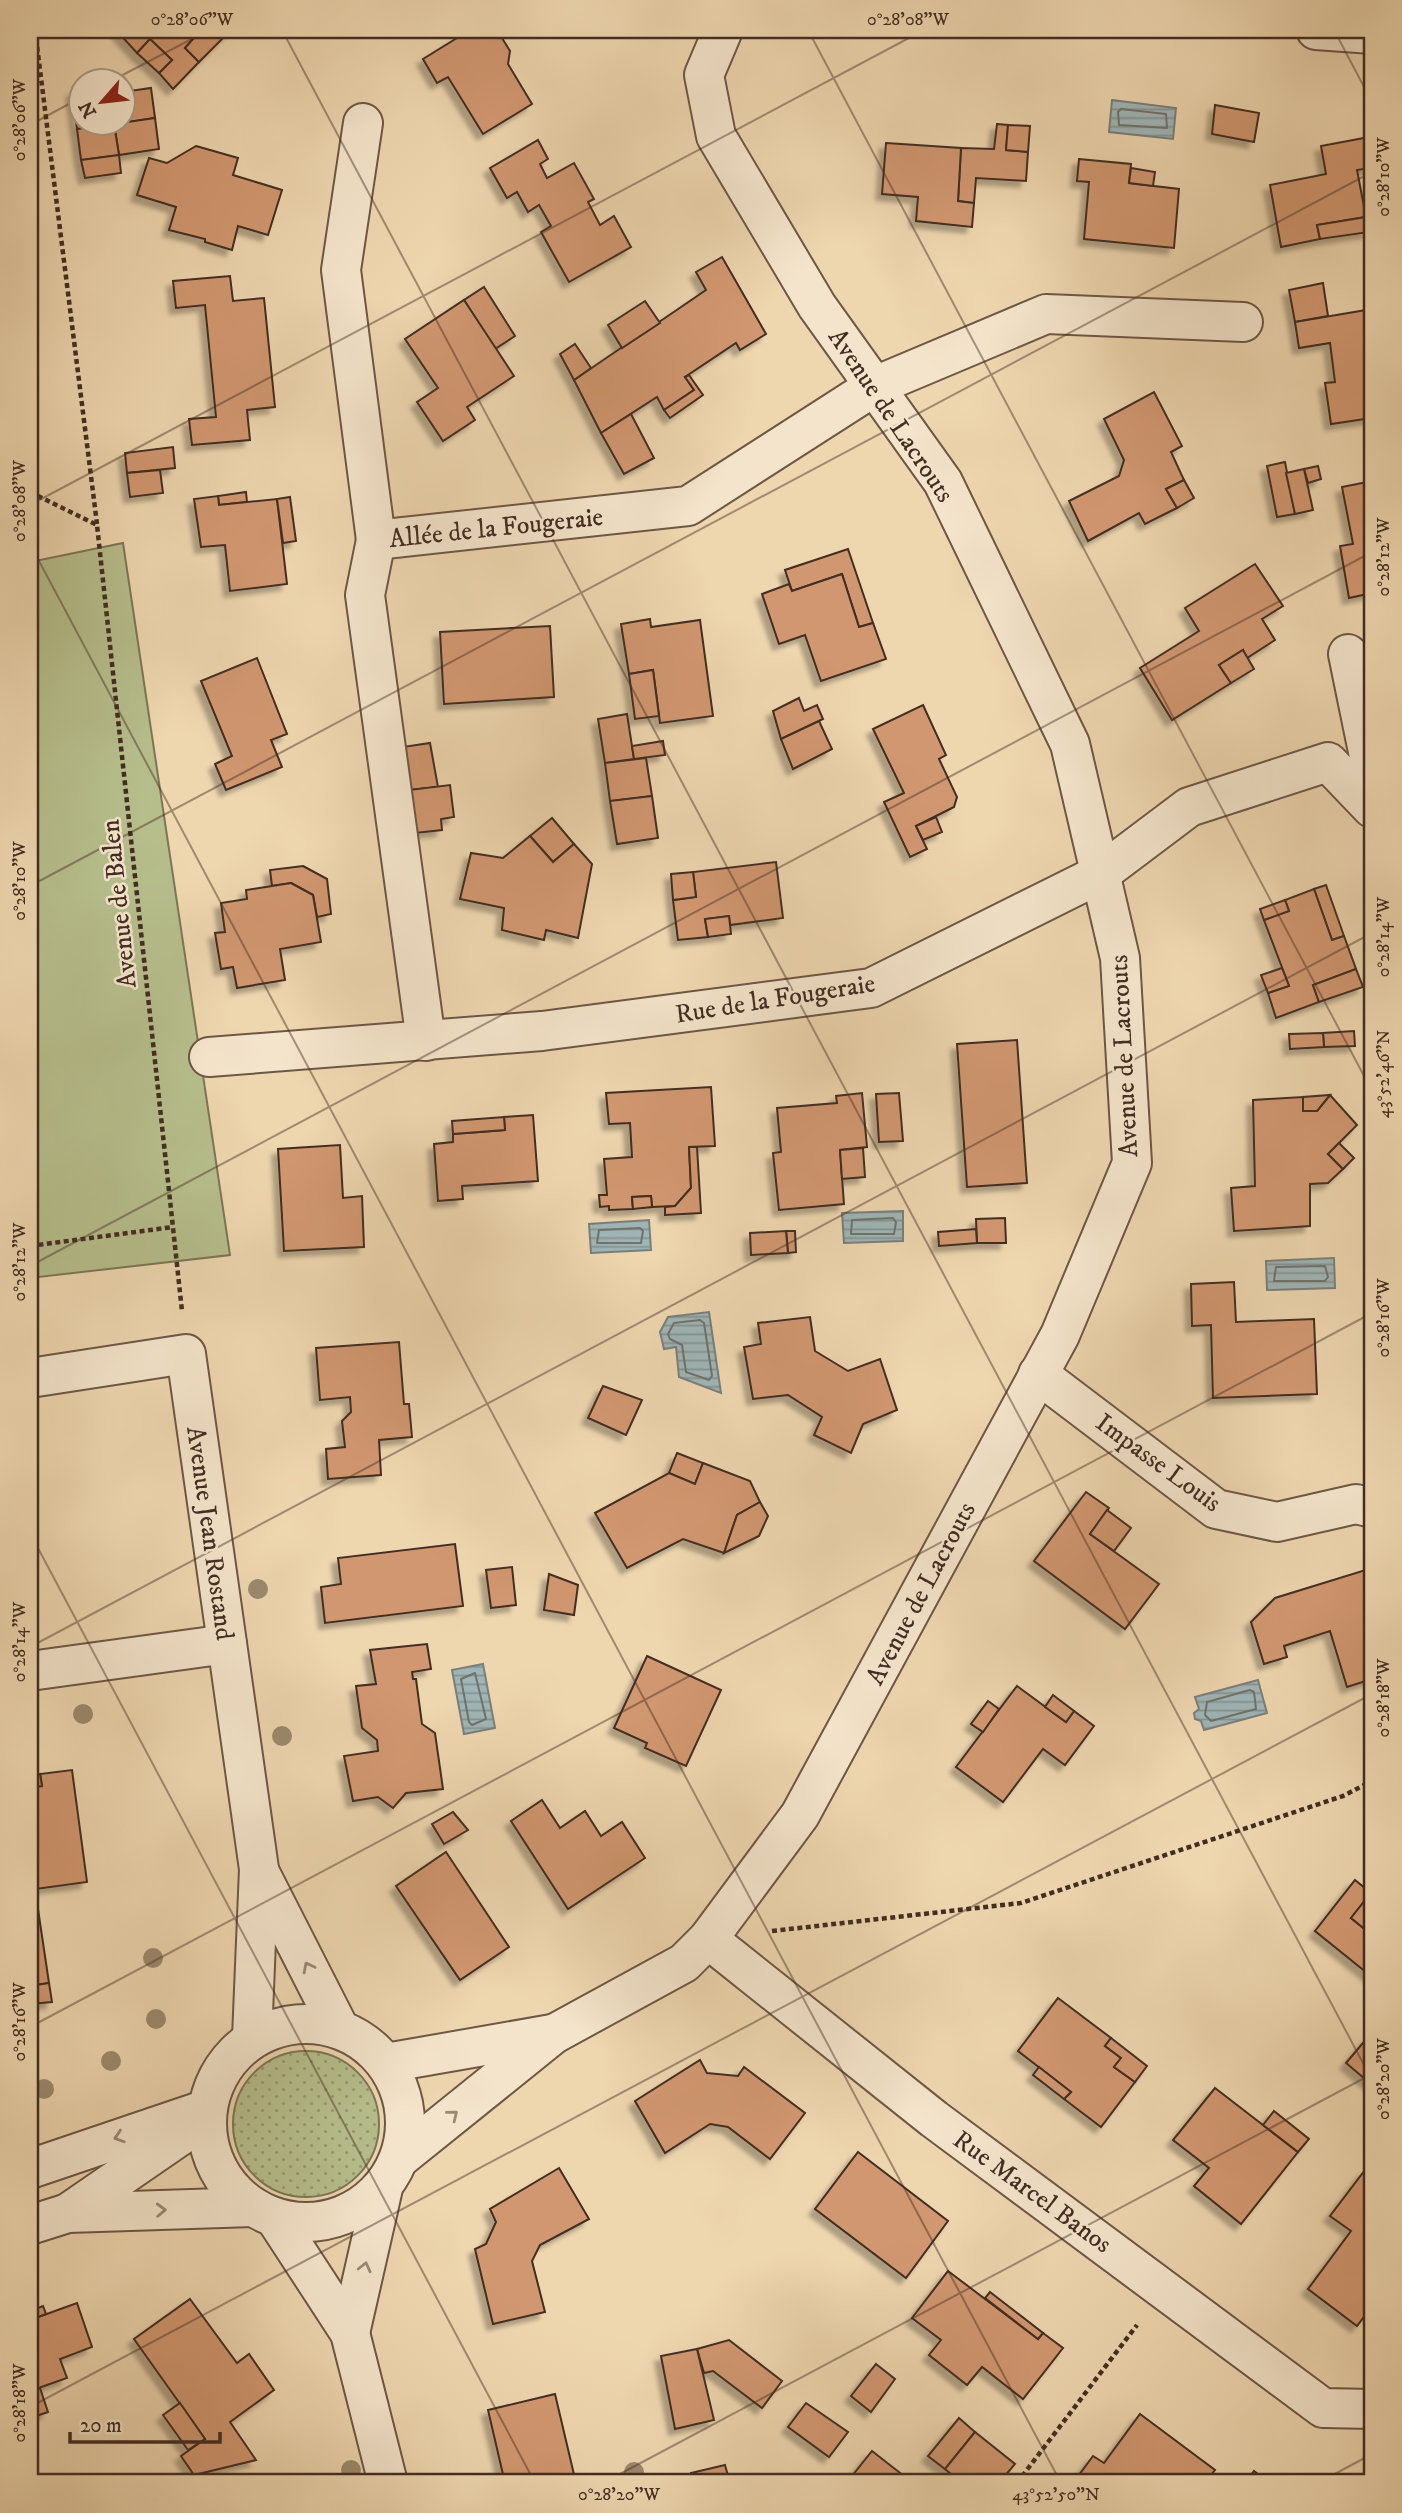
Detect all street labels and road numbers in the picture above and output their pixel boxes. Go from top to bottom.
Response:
street label: Avenue de Lacrouts [820,323,961,509]
street label: Allée de la Fougeraie [388,501,605,556]
street label: Avenue de Balen [94,817,145,990]
street label: Avenue de Lacrouts [1103,954,1146,1158]
street label: Rue de la Fougeraie [673,967,877,1032]
street label: Impasse Louis [1089,1407,1227,1520]
street label: Avenue Jean Rostand [178,1424,241,1642]
street label: Avenue de Lacrouts [859,1496,983,1691]
street label: Rue Marcel Banos [946,2124,1118,2261]

